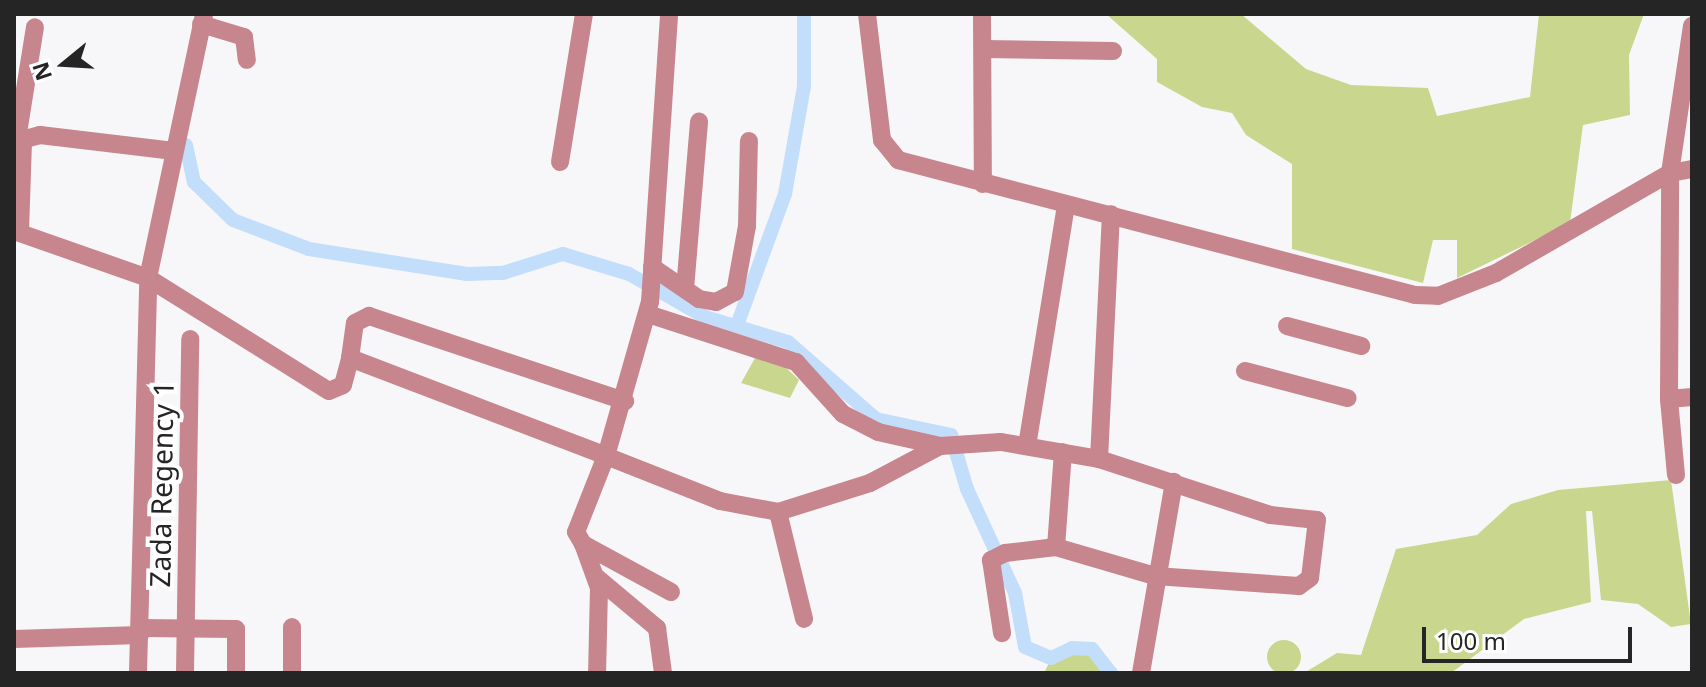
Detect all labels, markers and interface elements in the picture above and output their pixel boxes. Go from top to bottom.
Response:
north arrow [24,24,104,104]
text: N [24,58,58,85]
street label: Zada Regency 1 [142,380,180,588]
scale bar [1426,611,1636,661]
text: 100 m [1436,624,1506,657]

